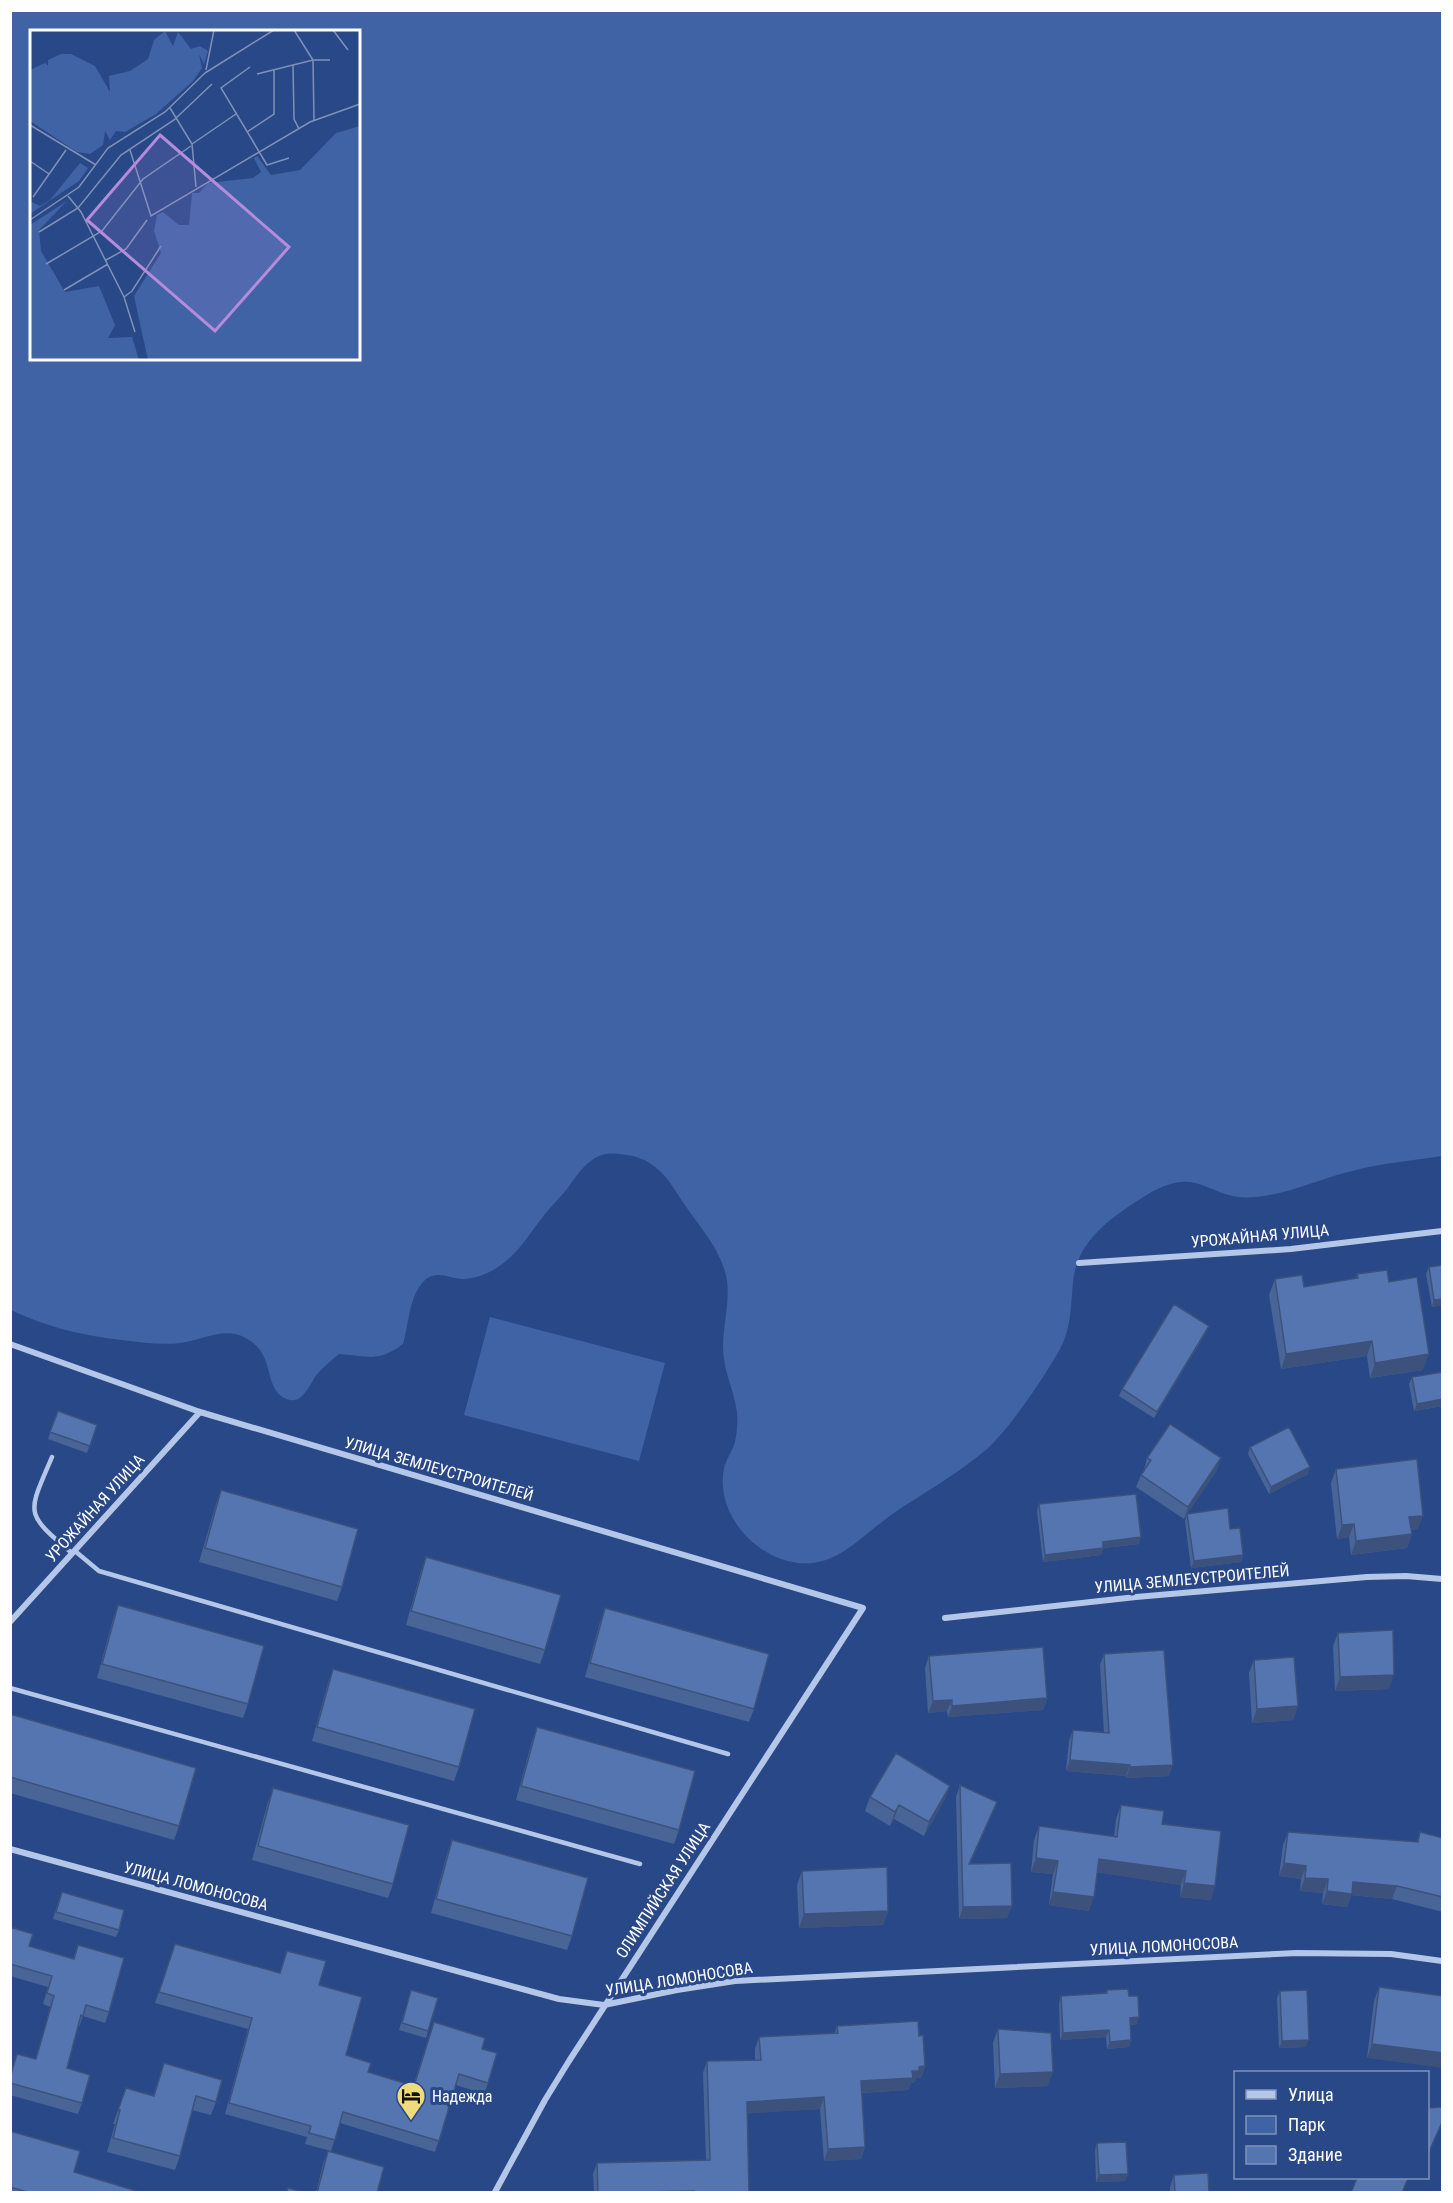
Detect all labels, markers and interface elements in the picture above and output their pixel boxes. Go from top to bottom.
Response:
inset map [30,30,360,360]
street label: УРОЖАЙНАЯ УЛИЦА [1190,1220,1330,1252]
street label: УЛИЦА ЗЕМЛЕУСТРОИТЕЛЕЙ [342,1433,536,1505]
street label: УРОЖАЙНАЯ УЛИЦА [42,1450,148,1566]
street label: УЛИЦА ЗЕМЛЕУСТРОИТЕЛЕЙ [1094,1561,1290,1597]
street label: ОЛИМПИЙСКАЯ УЛИЦА [612,1818,714,1962]
street label: УЛИЦА ЛОМОНОСОВА [122,1858,270,1914]
street label: УЛИЦА ЛОМОНОСОВА [1089,1933,1239,1959]
street label: УЛИЦА ЛОМОНОСОВА [604,1958,754,2000]
legend [1234,2071,1429,2179]
hotel icon: Надежда [395,2080,427,2122]
text: Улица [1288,2084,1334,2105]
place label: Надежда [432,2087,493,2106]
text: Парк [1288,2114,1326,2135]
text: Здание [1288,2144,1342,2165]

